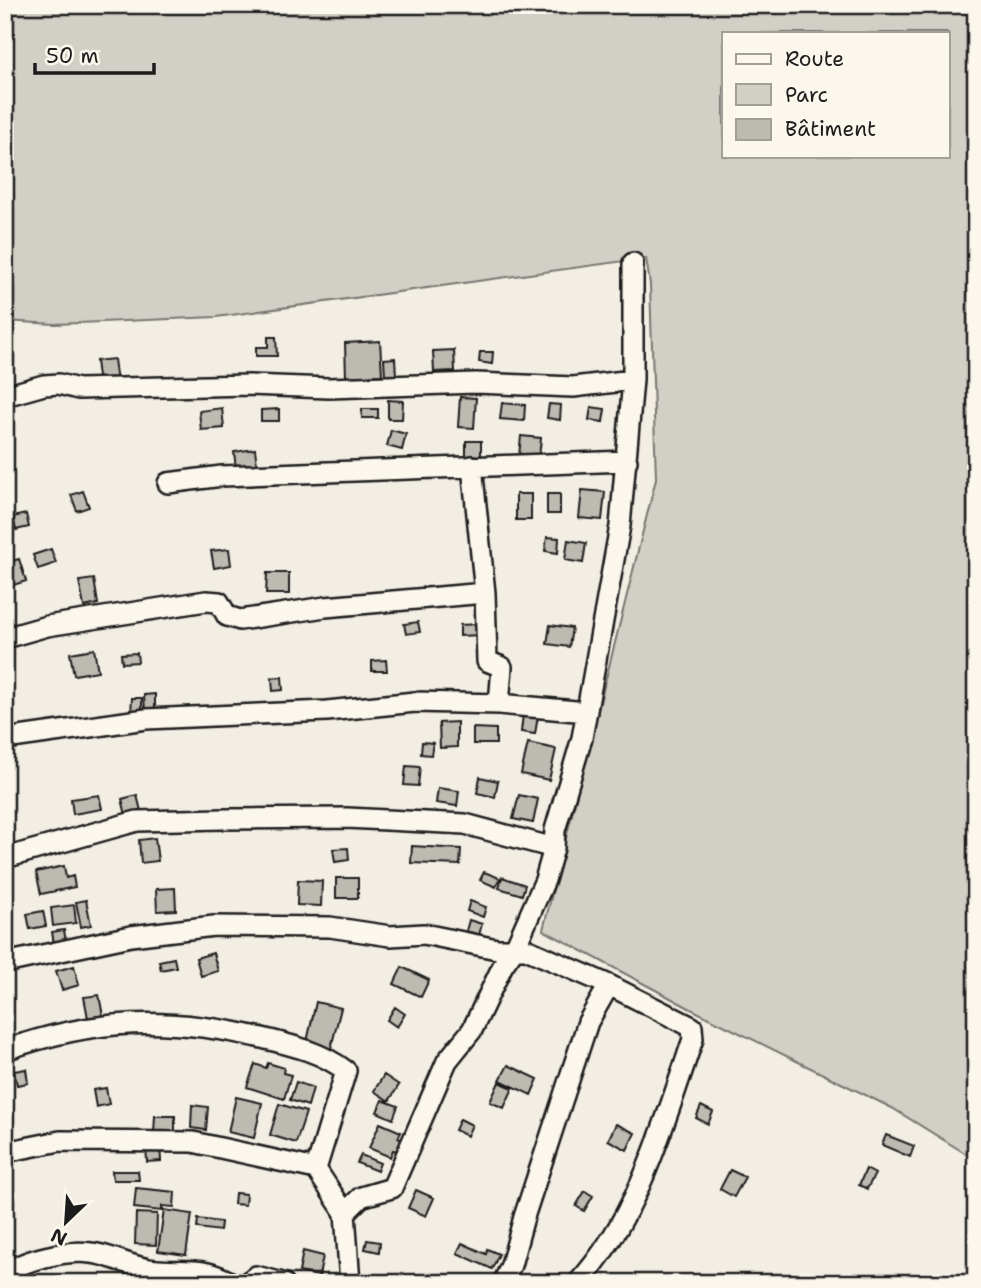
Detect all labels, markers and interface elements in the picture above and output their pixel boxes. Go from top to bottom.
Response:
scale bar [35,32,154,76]
legend [722,32,950,158]
text: 50 m [46,42,99,70]
text: Route [785,45,844,73]
text: Parc [785,81,828,109]
text: Bâtiment [785,115,876,143]
north arrow [32,1186,102,1256]
text: N [47,1222,71,1251]

